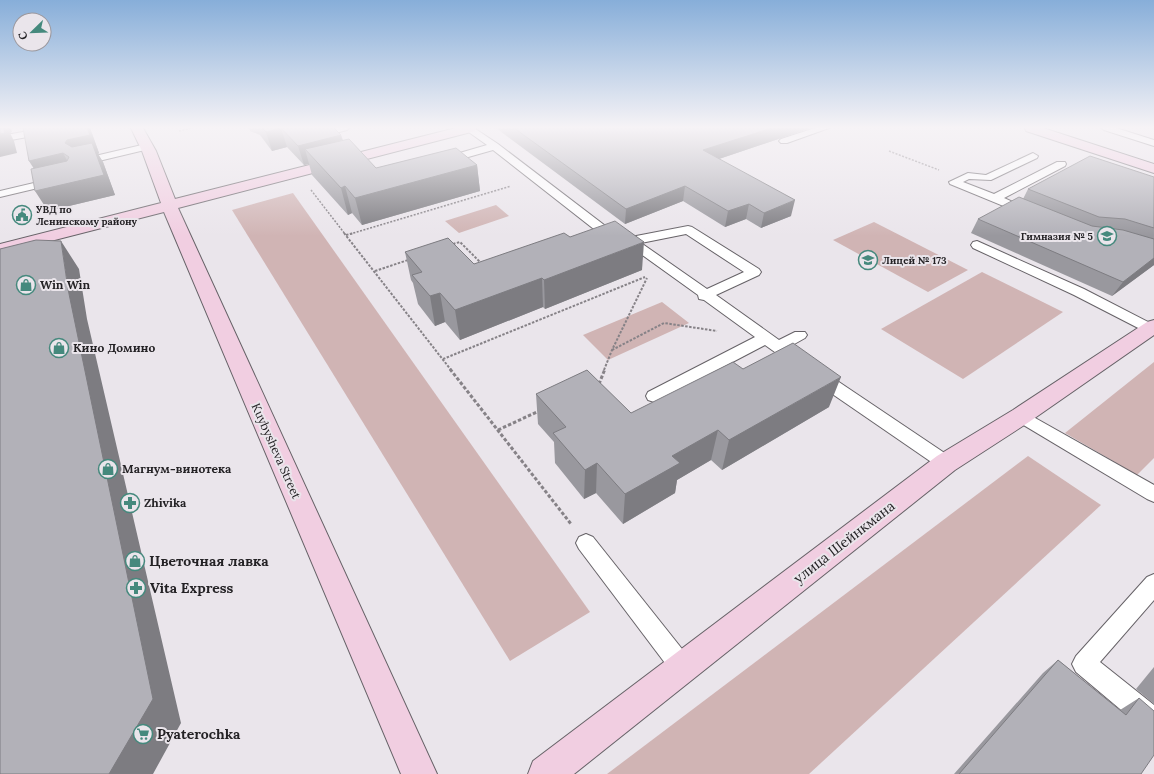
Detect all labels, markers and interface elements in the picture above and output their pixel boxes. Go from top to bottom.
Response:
north arrow [12,12,52,52]
text: С [15,29,31,42]
place label: УВД по Ленинскому району [36,203,138,228]
public building icon: УВД по Ленинскому району [11,204,33,226]
school or university icon: Гимназия № 5 [1096,225,1118,247]
place label: Гимназия № 5 [1021,230,1094,243]
school or university icon: Лицей № 173 [857,249,879,271]
place label: Лицей № 173 [882,254,947,267]
shop icon: Win Win [15,274,37,296]
place label: Win Win [40,277,90,292]
shop icon: Кино Домино [48,337,70,359]
place label: Кино Домино [73,340,156,355]
street label: Kuybysheva Street [249,401,304,501]
shop icon: Магнум-винотека [97,458,119,480]
place label: Магнум-винотека [122,461,232,476]
pharmacy icon: Zhivika [119,492,141,514]
place label: Zhivika [144,495,187,510]
street label: улица Шейнкмана [790,497,898,587]
shop icon: Цветочная лавка [124,550,146,572]
place label: Цветочная лавка [149,552,269,570]
pharmacy icon: Vita Express [125,577,147,599]
place label: Vita Express [150,579,234,597]
supermarket icon: Pyaterochka [132,723,154,745]
place label: Pyaterochka [157,725,241,743]

